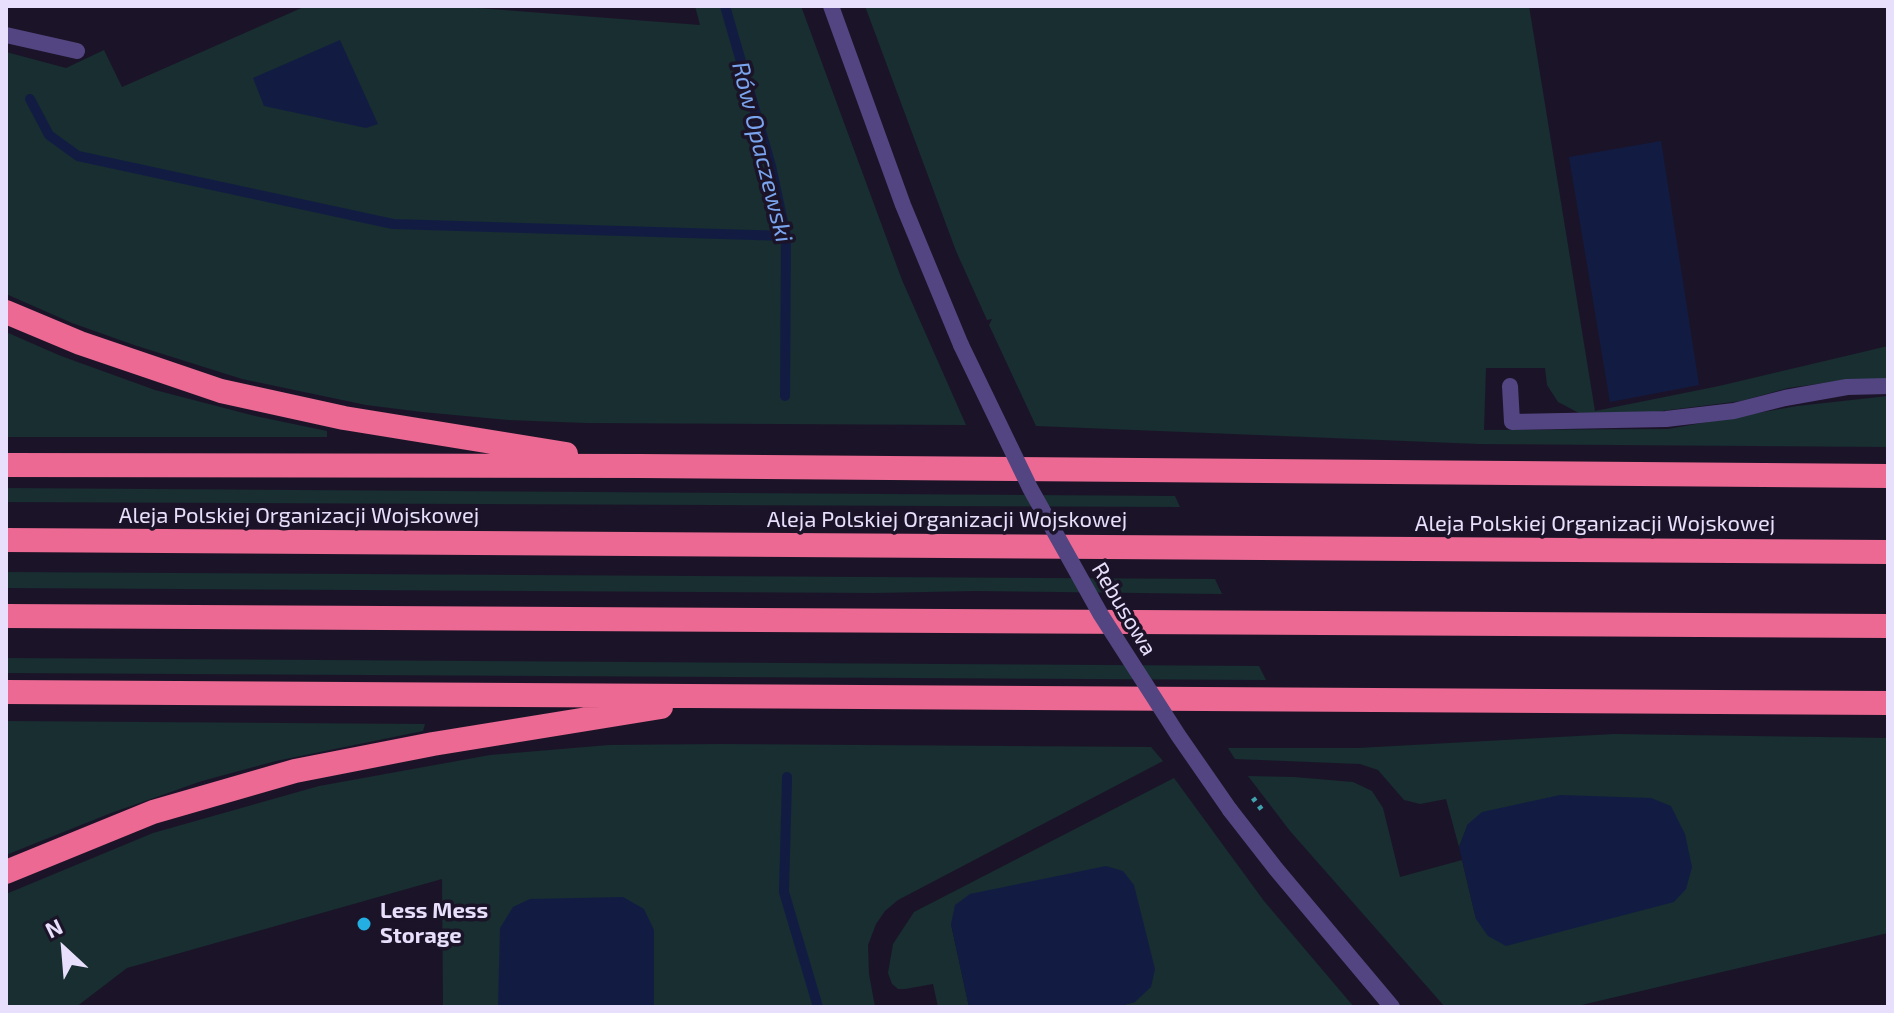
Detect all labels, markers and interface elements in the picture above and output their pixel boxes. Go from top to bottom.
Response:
water label: Rów Opaczewski [726,59,798,245]
street label: Aleja Polskiej Organizacji Wojskowej [119,503,479,529]
street label: Aleja Polskiej Organizacji Wojskowej [767,507,1127,533]
street label: Aleja Polskiej Organizacji Wojskowej [1415,511,1775,537]
street label: Rebusowa [1086,558,1162,660]
place label: Less Mess Storage [380,898,488,950]
north arrow [24,909,104,989]
text: N [41,912,66,943]
marker: Less Mess Storage [355,915,373,933]

